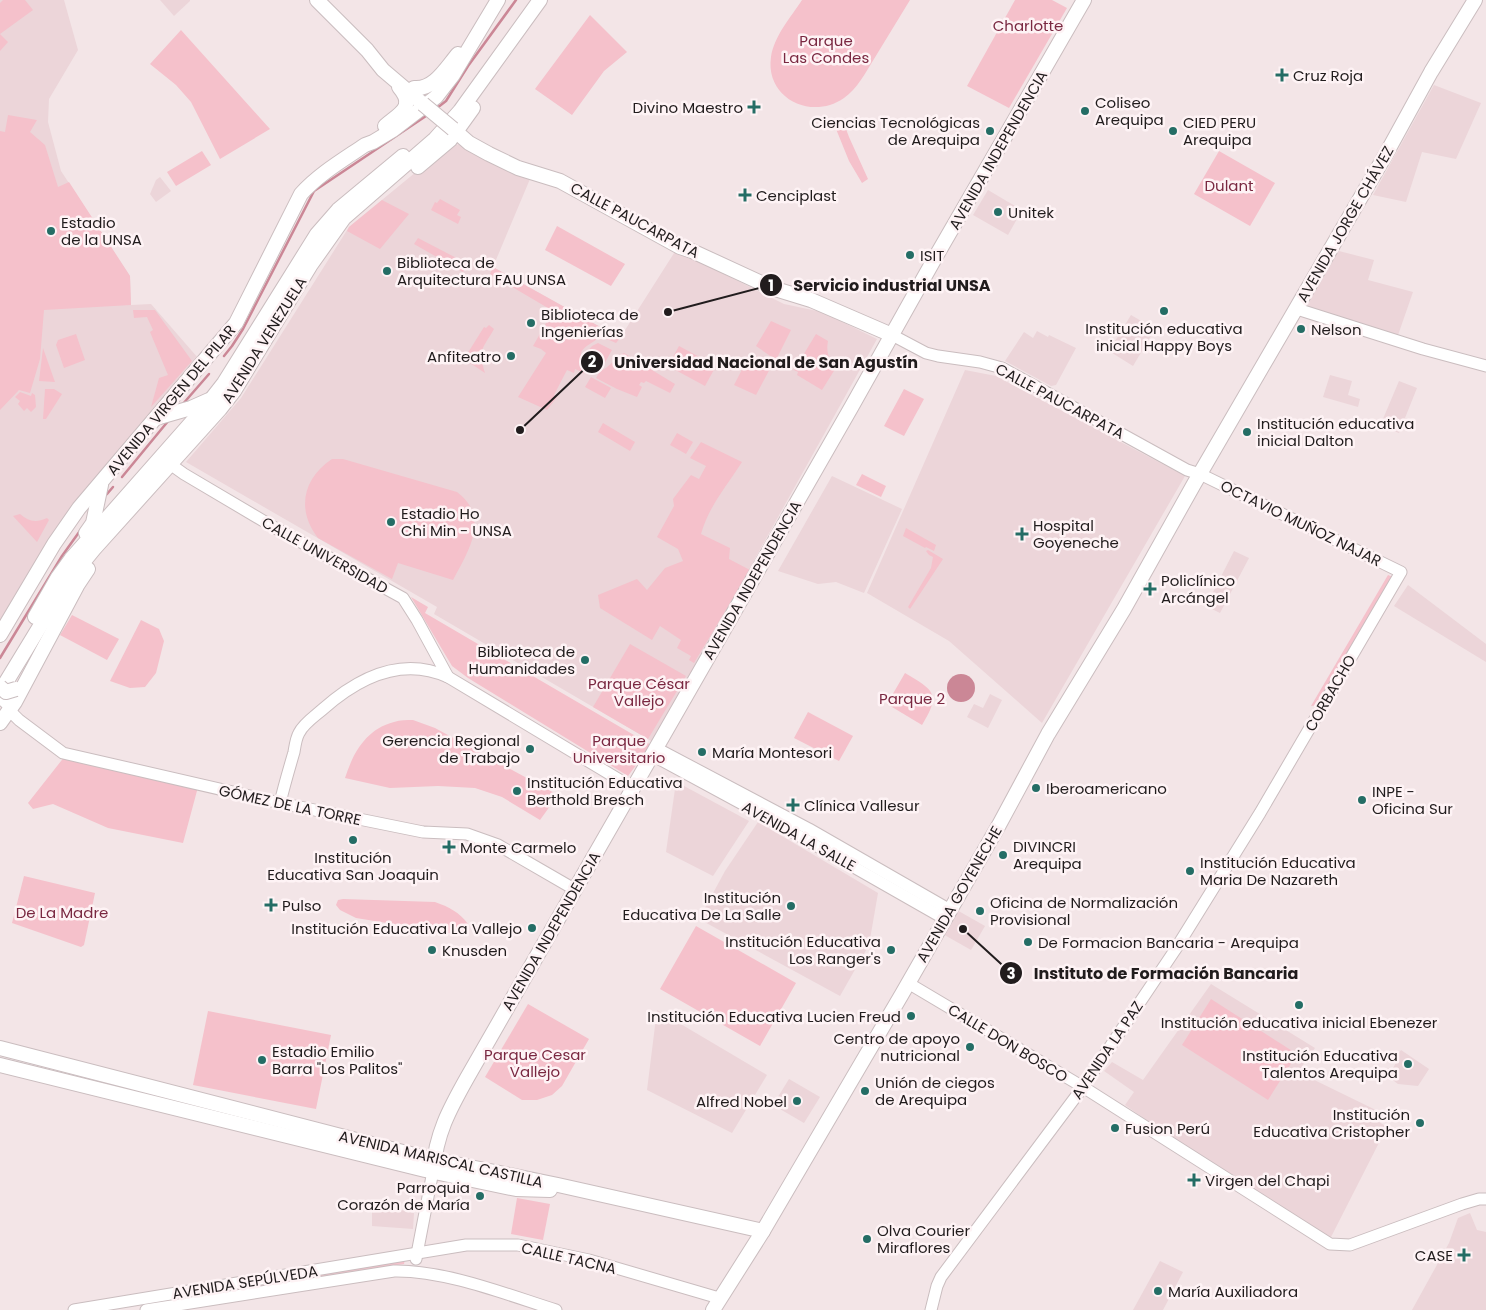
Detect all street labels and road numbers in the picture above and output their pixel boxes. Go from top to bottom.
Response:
street label: AVENIDA INDEPENDENCIA [944,67,1052,233]
street label: AVENIDA JORGE CHÁVEZ [1292,142,1398,306]
street label: CALLE PAUCARPATA [567,177,703,263]
street label: AVENIDA VENEZUELA [217,273,311,407]
street label: AVENIDA VIRGEN DEL PILAR [102,320,240,480]
street label: CALLE PAUCARPATA [992,358,1128,444]
street label: OCTAVIO MUÑOZ NAJAR [1217,475,1385,571]
street label: AVENIDA INDEPENDENCIA [698,497,806,663]
street label: CALLE UNIVERSIDAD [258,512,392,598]
street label: CORBACHO [1300,651,1361,735]
street label: GÓMEZ DE LA TORRE [217,780,363,830]
street label: AVENIDA LA SALLE [738,796,860,876]
street label: AVENIDA GOYENECHE [911,822,1007,966]
street label: AVENIDA INDEPENDENCIA [497,848,605,1014]
street label: AVENIDA LA PAZ [1066,997,1148,1103]
street label: CALLE DON BOSCO [944,999,1072,1087]
street label: AVENIDA MARISCAL CASTILLA [337,1125,545,1193]
street label: CALLE TACNA [519,1237,619,1279]
street label: AVENIDA SEPÚLVEDA [171,1260,319,1304]

